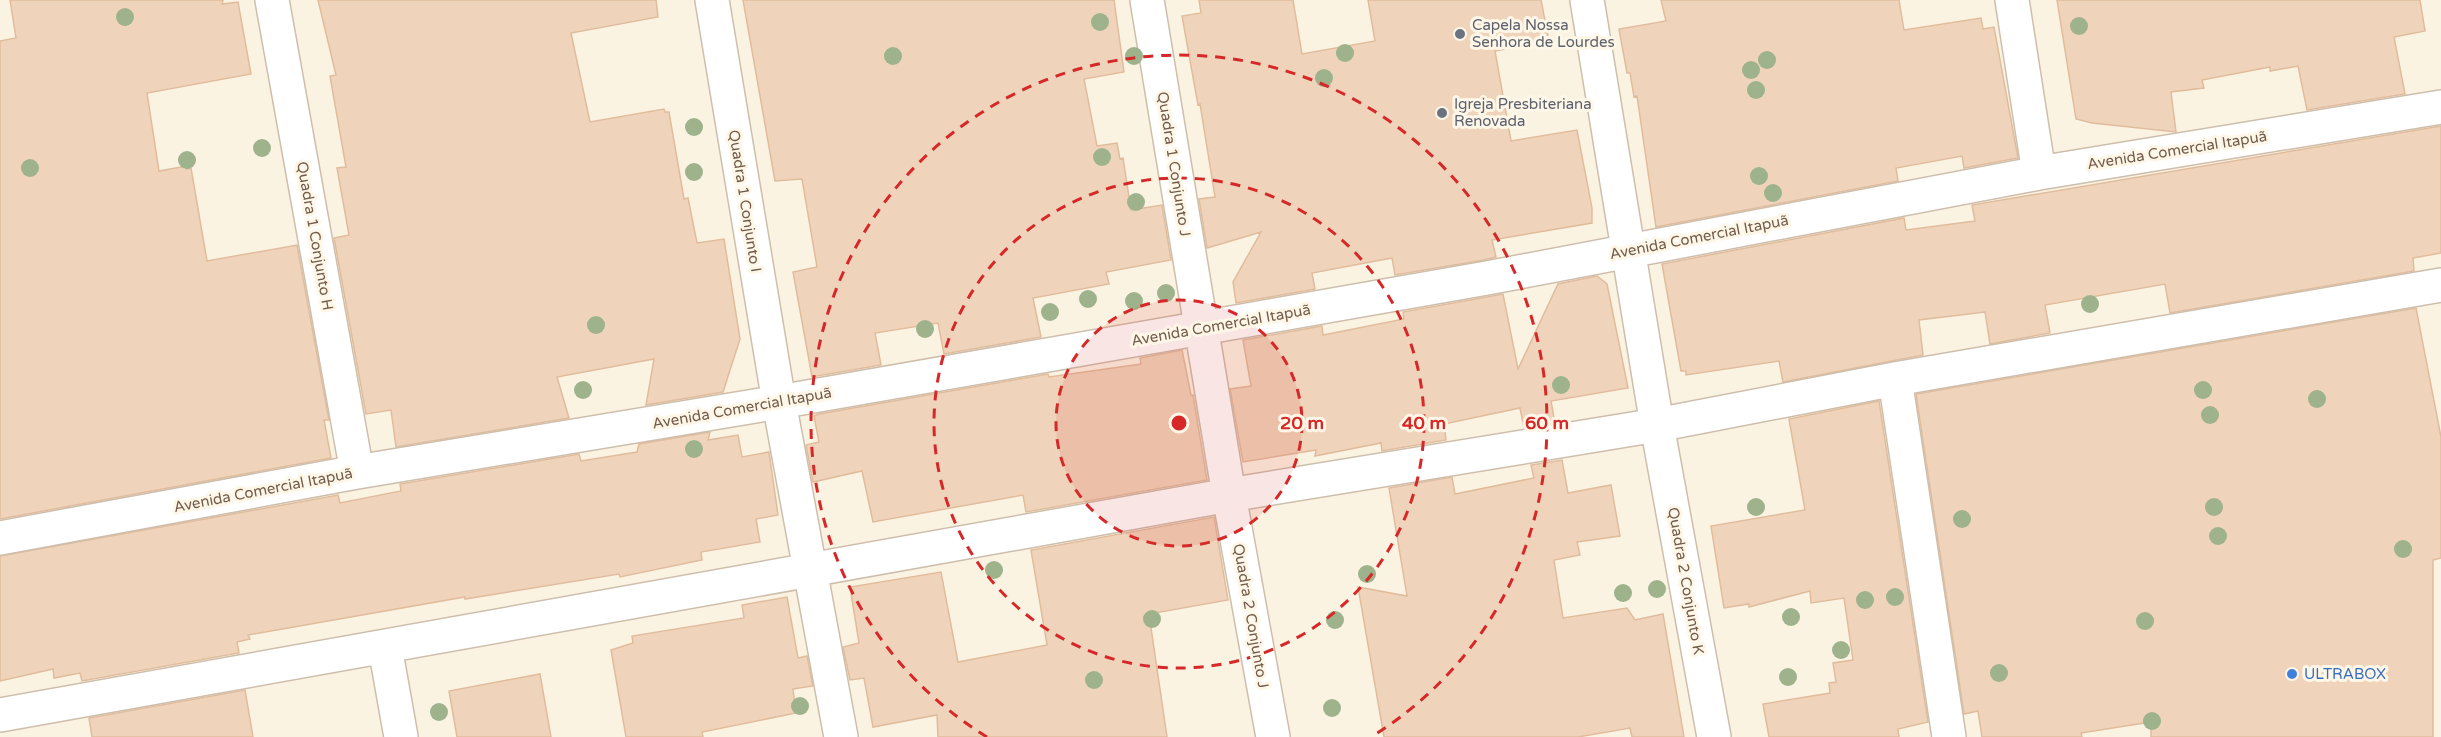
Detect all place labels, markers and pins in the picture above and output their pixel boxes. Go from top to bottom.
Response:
place label: Capela Nossa Senhora de Lourdes [1472,16,1615,51]
marker: Capela Nossa Senhora de Lourdes [1453,27,1467,41]
place label: Igreja Presbiteriana Renovada [1454,95,1592,130]
marker: Igreja Presbiteriana Renovada [1435,106,1449,120]
centre of rings [1169,413,1189,433]
place label: ULTRABOX [2304,665,2386,683]
marker: ULTRABOX [2285,667,2299,681]

